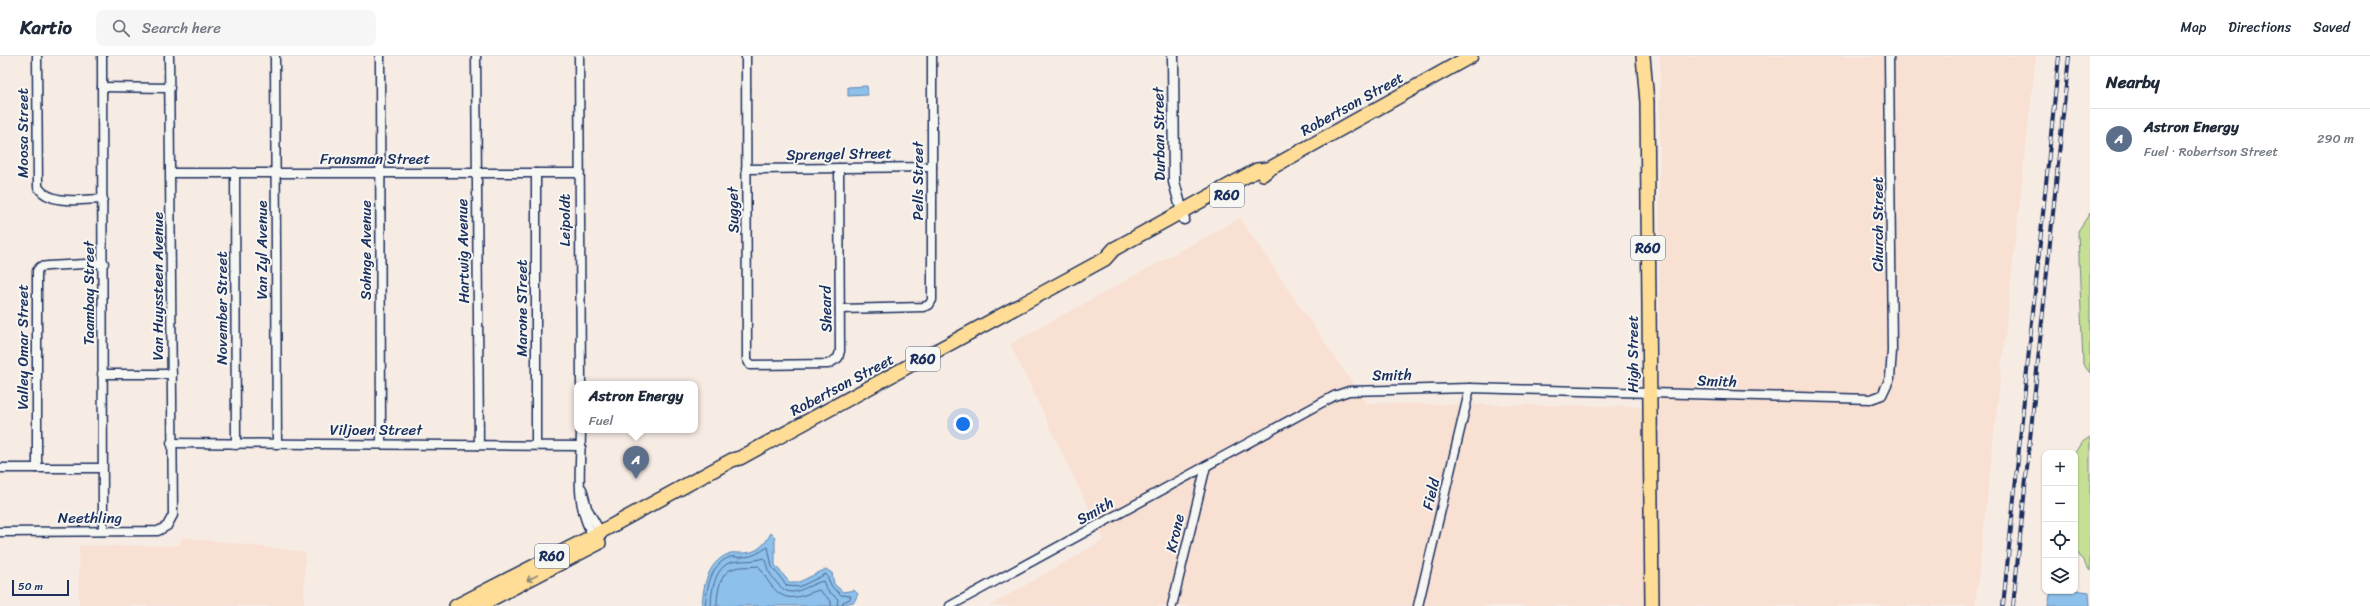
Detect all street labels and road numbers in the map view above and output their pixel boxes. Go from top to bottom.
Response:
street label: Robertson Street [1296,65,1409,143]
street label: Durban Street [1145,86,1173,181]
street label: Moosa Street [10,88,36,178]
street label: Sprengel Street [786,140,893,168]
street label: Pells Street [905,141,931,221]
street label: Fransman Street [320,146,431,172]
street label: Church Street [1865,176,1891,271]
road number: R60 [1210,183,1244,207]
street label: Sugget [720,186,746,233]
street label: Leipoldt [552,193,578,246]
street label: Hartwig Avenue [449,198,477,304]
street label: Van Zyl Avenue [249,200,275,300]
street label: Sohnge Avenue [353,200,379,300]
street label: Van Huyssteen Avenue [145,211,171,360]
road number: R60 [1631,236,1665,260]
street label: Taambay Street [76,240,102,345]
street label: November Street [209,251,235,365]
street label: Marone STreet [509,259,535,357]
street label: Valley Omar Street [10,284,36,410]
street label: Sheard [813,284,839,333]
street label: High Street [1620,315,1646,393]
street label: Robertson Street [785,346,899,423]
road number: R60 [906,347,940,371]
street label: Smith [1372,362,1412,388]
street label: Smith [1697,367,1737,395]
street label: Viljoen Street [330,417,423,443]
street label: Field [1415,474,1448,513]
street label: Smith [1071,490,1119,532]
street label: Neethling [58,505,123,531]
street label: Krone [1158,511,1192,555]
road number: R60 [535,544,569,568]

